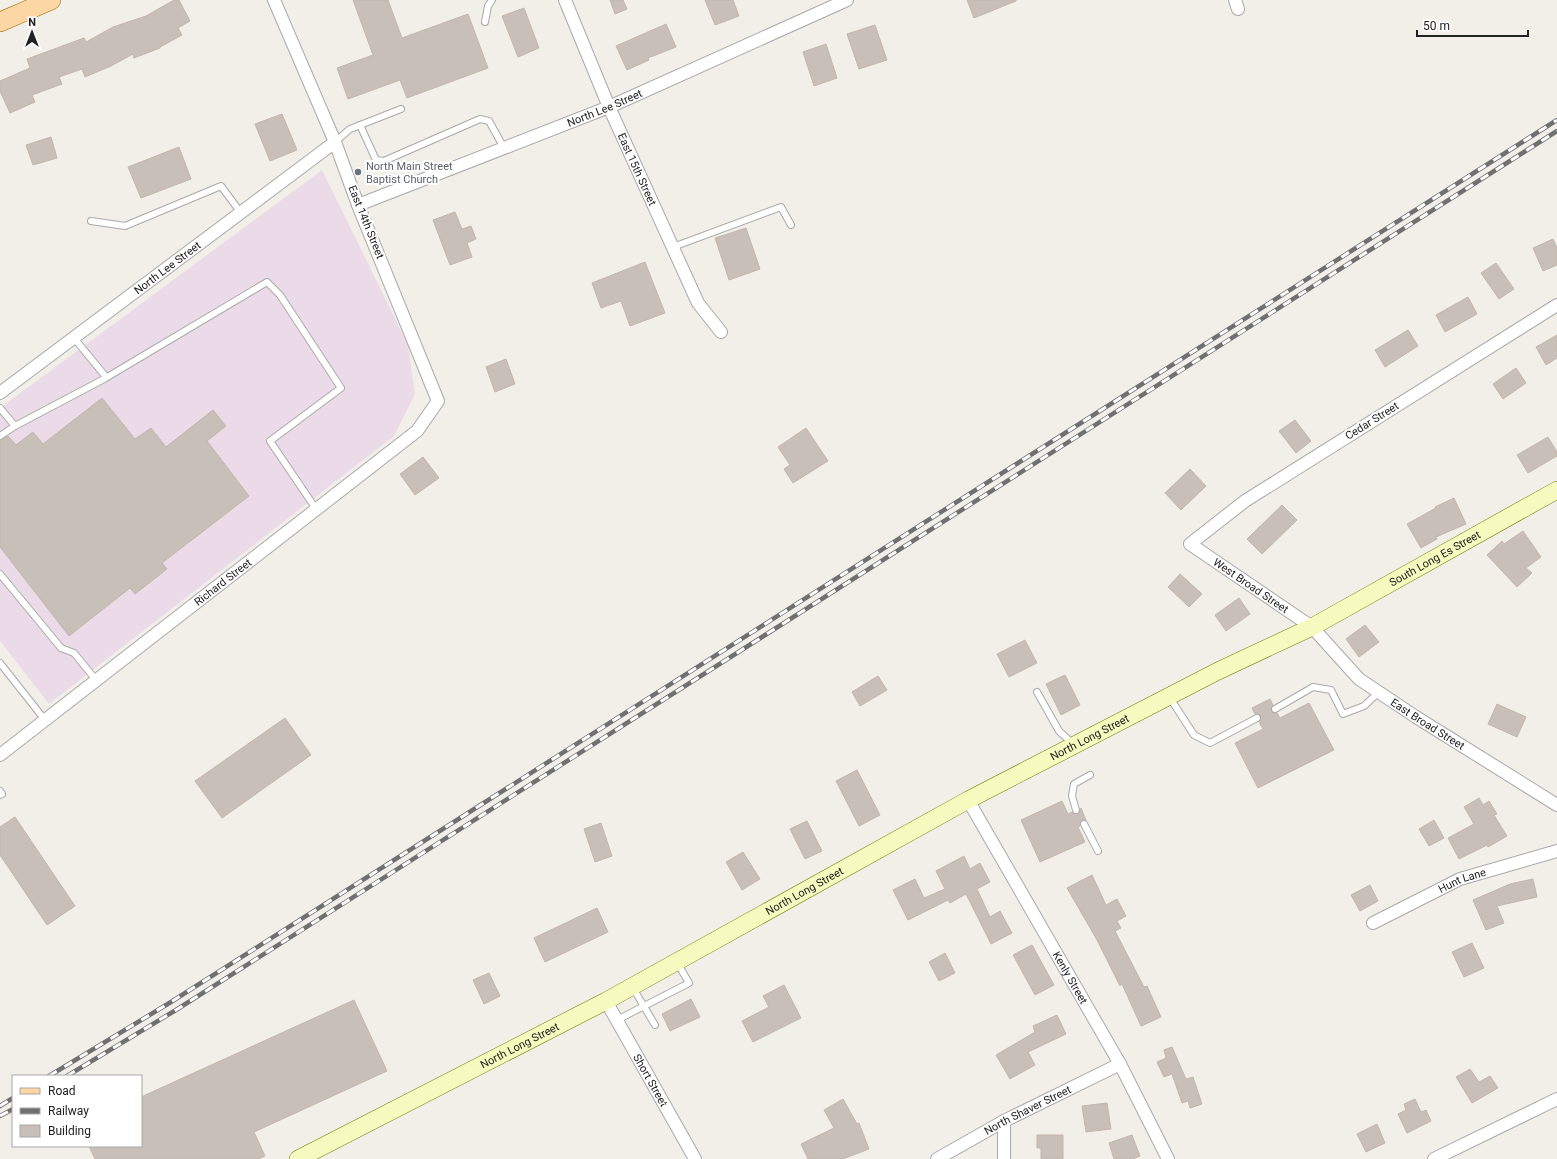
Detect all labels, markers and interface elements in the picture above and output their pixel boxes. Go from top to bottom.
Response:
north arrow [12,12,52,52]
scale bar [1417,12,1528,38]
text: N [28,16,36,29]
text: 50 m [1423,19,1450,33]
street label: North Lee Street [565,86,644,129]
street label: East 15th Street [615,131,659,208]
place label: North Main Street Baptist Church [366,160,453,186]
marker: North Main Street Baptist Church [353,167,363,177]
street label: East 14th Street [345,183,387,261]
street label: North Lee Street [131,238,203,297]
street label: Cedar Street [1343,399,1402,443]
street label: South Long Es Street [1387,528,1483,589]
street label: Richard Street [191,555,254,608]
street label: West Broad Street [1211,555,1291,616]
street label: East Broad Street [1388,696,1467,752]
street label: North Long Street [1048,711,1131,763]
street label: North Long Street [763,864,846,918]
street label: Hunt Lane [1436,865,1488,895]
street label: Kenly Street [1050,949,1091,1007]
street label: North Long Street [478,1020,561,1071]
street label: Short Street [631,1052,671,1109]
legend [12,1075,142,1147]
street label: North Shaver Street [982,1082,1073,1137]
text: Road [48,1084,76,1098]
text: Railway [48,1104,89,1118]
text: Building [48,1124,91,1138]

